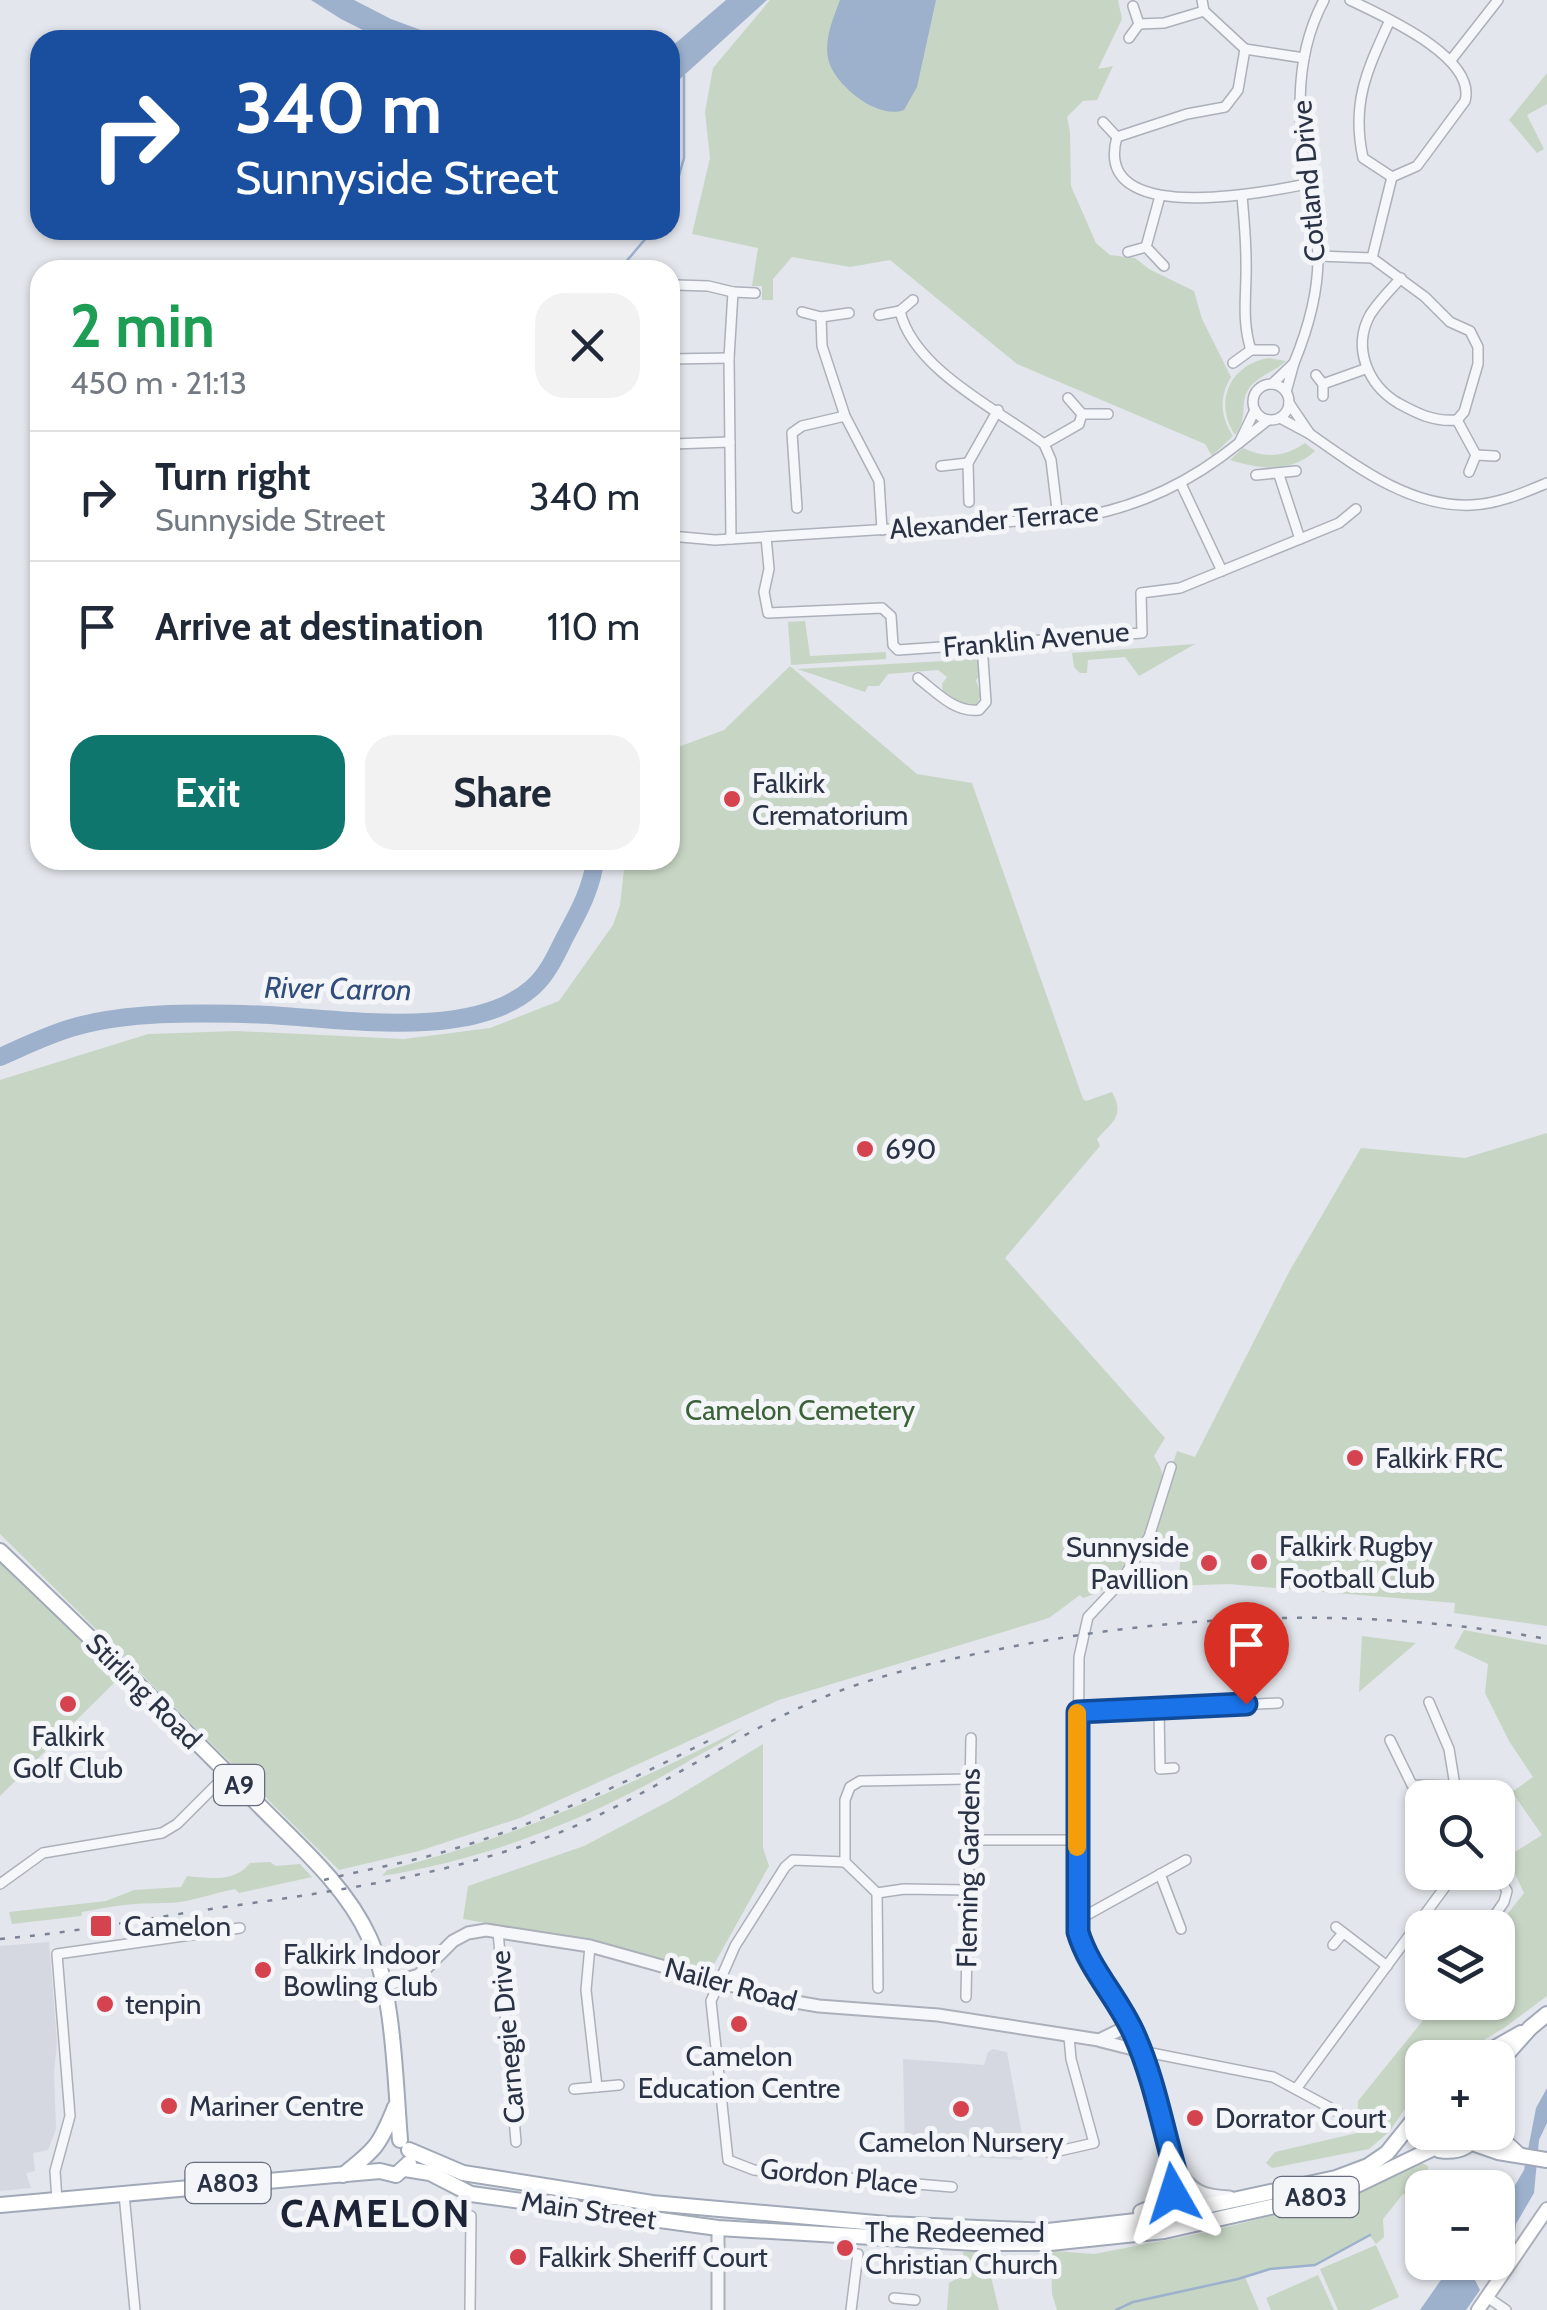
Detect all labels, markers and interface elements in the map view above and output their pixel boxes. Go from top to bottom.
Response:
text: 340 m [235,65,442,151]
icon: right [70,70,200,200]
street label: Cotland Drive [1284,99,1332,263]
text: Sunnyside Street [235,151,559,205]
text: 2 min [70,289,215,362]
button: close [535,293,640,398]
text: 450 m · 21:13 [70,363,247,402]
text: Turn right [155,453,311,500]
icon: right [70,469,125,524]
text: 340 m [529,473,640,520]
street label: Alexander Terrace [888,494,1100,546]
text: Sunnyside Street [155,500,385,539]
icon: arrive [70,599,125,654]
text: Arrive at destination [155,603,484,650]
text: 110 m [547,603,640,650]
street label: Franklin Avenue [941,614,1131,664]
button: Exit [70,735,345,850]
button: Share [365,735,640,850]
place label: Falkirk Crematorium [752,766,908,832]
marker: Falkirk Crematorium [721,788,743,810]
water label: River Carron [264,969,412,1008]
place label: 690 [885,1132,936,1166]
marker: 690 [854,1138,876,1160]
park label: Camelon Cemetery [685,1393,915,1427]
place label: Falkirk FRC [1375,1441,1503,1475]
marker: Falkirk FRC [1344,1447,1366,1469]
place label: Falkirk Rugby Football Club [1279,1529,1435,1595]
place label: Sunnyside Pavillion [1066,1530,1189,1596]
marker: Falkirk Rugby Football Club [1248,1551,1270,1573]
marker: Sunnyside Pavillion [1198,1552,1220,1574]
pin [1204,1602,1289,1705]
icon: arrive [1219,1617,1274,1672]
street label: Stirling Road [79,1626,209,1756]
marker: Falkirk Golf Club [57,1693,79,1715]
place label: Falkirk Golf Club [13,1719,123,1785]
road number: A9 [214,1765,264,1805]
street label: Fleming Gardens [949,1768,987,1968]
map controls [1405,1780,1515,2280]
button: search [1405,1780,1515,1890]
place label: Camelon [124,1909,231,1943]
button: layers [1405,1910,1515,2020]
marker: Camelon [88,1913,114,1939]
place label: Falkirk Indoor Bowling Club [283,1937,440,2003]
street label: Carnegie Drive [483,1949,531,2125]
street label: Nailer Road [661,1950,801,2018]
marker: Falkirk Indoor Bowling Club [252,1959,274,1981]
place label: tenpin [125,1987,202,2021]
marker: tenpin [94,1993,116,2015]
marker: Camelon Education Centre [728,2013,750,2035]
place label: Camelon Education Centre [638,2039,840,2105]
button: + [1405,2040,1515,2150]
place label: Mariner Centre [189,2089,364,2123]
marker: Mariner Centre [158,2095,180,2117]
marker: Camelon Nursery [950,2098,972,2120]
place label: Dorrator Court [1215,2101,1386,2135]
marker: Dorrator Court [1184,2107,1206,2129]
place label: Camelon Nursery [858,2125,1064,2159]
position arrow [1121,2141,1225,2245]
street label: Gordon Place [759,2151,919,2201]
road number: A803 [186,2163,270,2203]
button: − [1405,2170,1515,2280]
road number: A803 [1274,2177,1358,2217]
street label: Main Street [519,2184,659,2236]
district label: CAMELON [280,2190,472,2237]
place label: The Redeemed Christian Church [865,2215,1058,2281]
marker: The Redeemed Christian Church [834,2237,856,2259]
place label: Falkirk Sheriff Court [538,2240,768,2274]
marker: Falkirk Sheriff Court [507,2246,529,2268]

